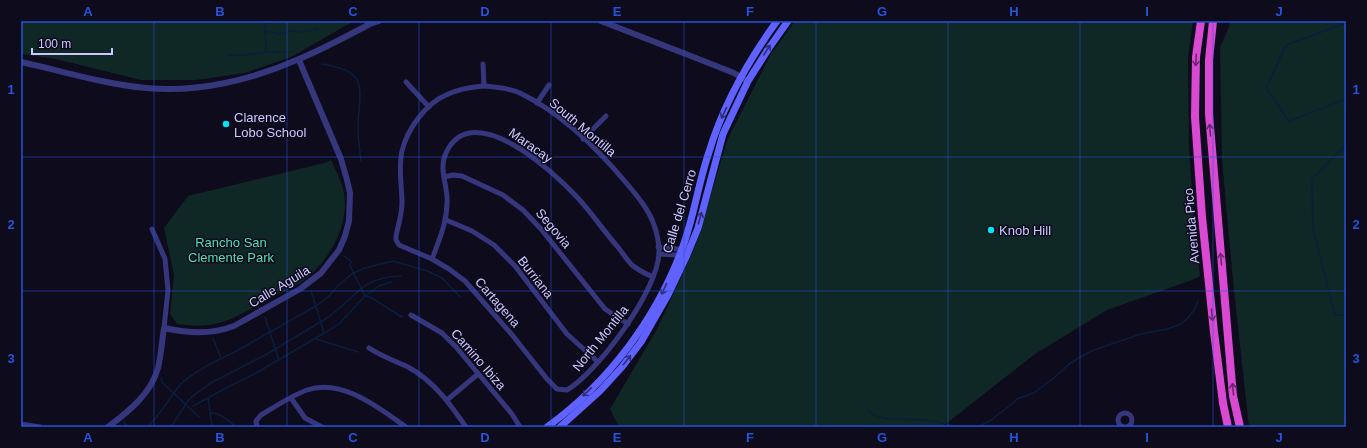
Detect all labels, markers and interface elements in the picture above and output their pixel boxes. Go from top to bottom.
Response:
text: A [83,4,93,19]
text: B [215,4,225,19]
text: C [348,4,358,19]
text: D [480,4,490,19]
text: E [613,4,622,19]
text: F [746,4,754,19]
text: G [877,4,887,19]
text: H [1009,4,1019,19]
text: I [1145,4,1149,19]
text: J [1275,4,1283,19]
scale bar [32,30,112,56]
text: 100 m [38,37,71,51]
one-way arrow [764,44,772,56]
one-way arrow [1192,53,1200,66]
text: 1 [7,82,15,97]
text: 1 [1352,82,1360,97]
street label: South Montilla [546,95,620,160]
one-way arrow [720,106,727,118]
place label: Clarence Lobo School [234,110,306,140]
marker: Clarence Lobo School [221,119,231,129]
one-way arrow [1206,124,1214,137]
street label: Maracay [506,125,556,166]
street label: Calle del Cerro [660,167,699,255]
street label: Avenida Pico [1181,188,1202,264]
street label: Segovia [533,206,575,252]
one-way arrow [697,212,705,225]
text: 2 [7,217,15,232]
text: 2 [1352,217,1360,232]
place label: Knob Hill [999,223,1051,238]
marker: Knob Hill [986,225,996,235]
park label: Rancho San Clemente Park [188,235,274,265]
street label: Burriana [515,253,557,302]
one-way arrow [1218,253,1225,266]
street label: Calle Aguila [246,262,313,311]
street label: Cartagena [472,274,524,331]
one-way arrow [660,282,667,294]
street label: North Montilla [569,302,632,374]
one-way arrow [1208,308,1216,321]
street label: Camino Ibiza [448,326,510,393]
text: 3 [7,351,15,366]
text: 3 [1352,351,1360,366]
one-way arrow [623,355,632,366]
one-way arrow [1229,383,1236,396]
one-way arrow [582,388,592,397]
text: A [83,430,93,445]
text: B [215,430,225,445]
text: C [348,430,358,445]
text: D [480,430,490,445]
text: E [613,430,622,445]
text: F [746,430,754,445]
text: G [877,430,887,445]
text: H [1009,430,1019,445]
text: I [1145,430,1149,445]
text: J [1275,430,1283,445]

